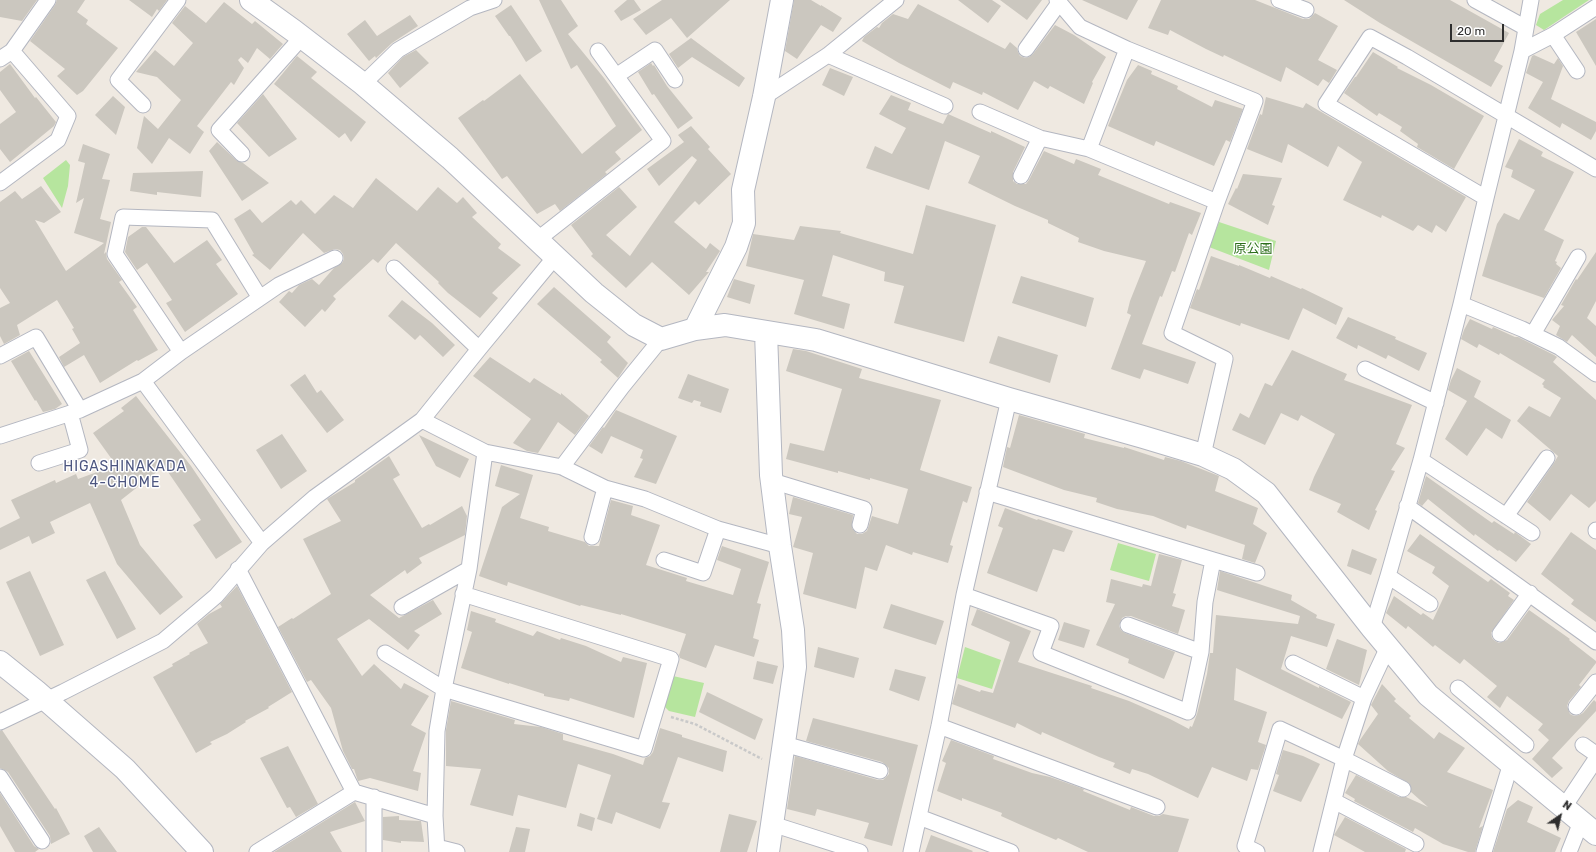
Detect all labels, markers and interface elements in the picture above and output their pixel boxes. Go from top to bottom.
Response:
scale bar [1452,16,1506,42]
text: 20 m [1457,24,1485,38]
park label: 原公園 [1234,241,1272,257]
district label: HIGASHINAKADA 4-CHOME [63,459,187,492]
north arrow [1540,796,1580,836]
text: N [1560,798,1574,813]

